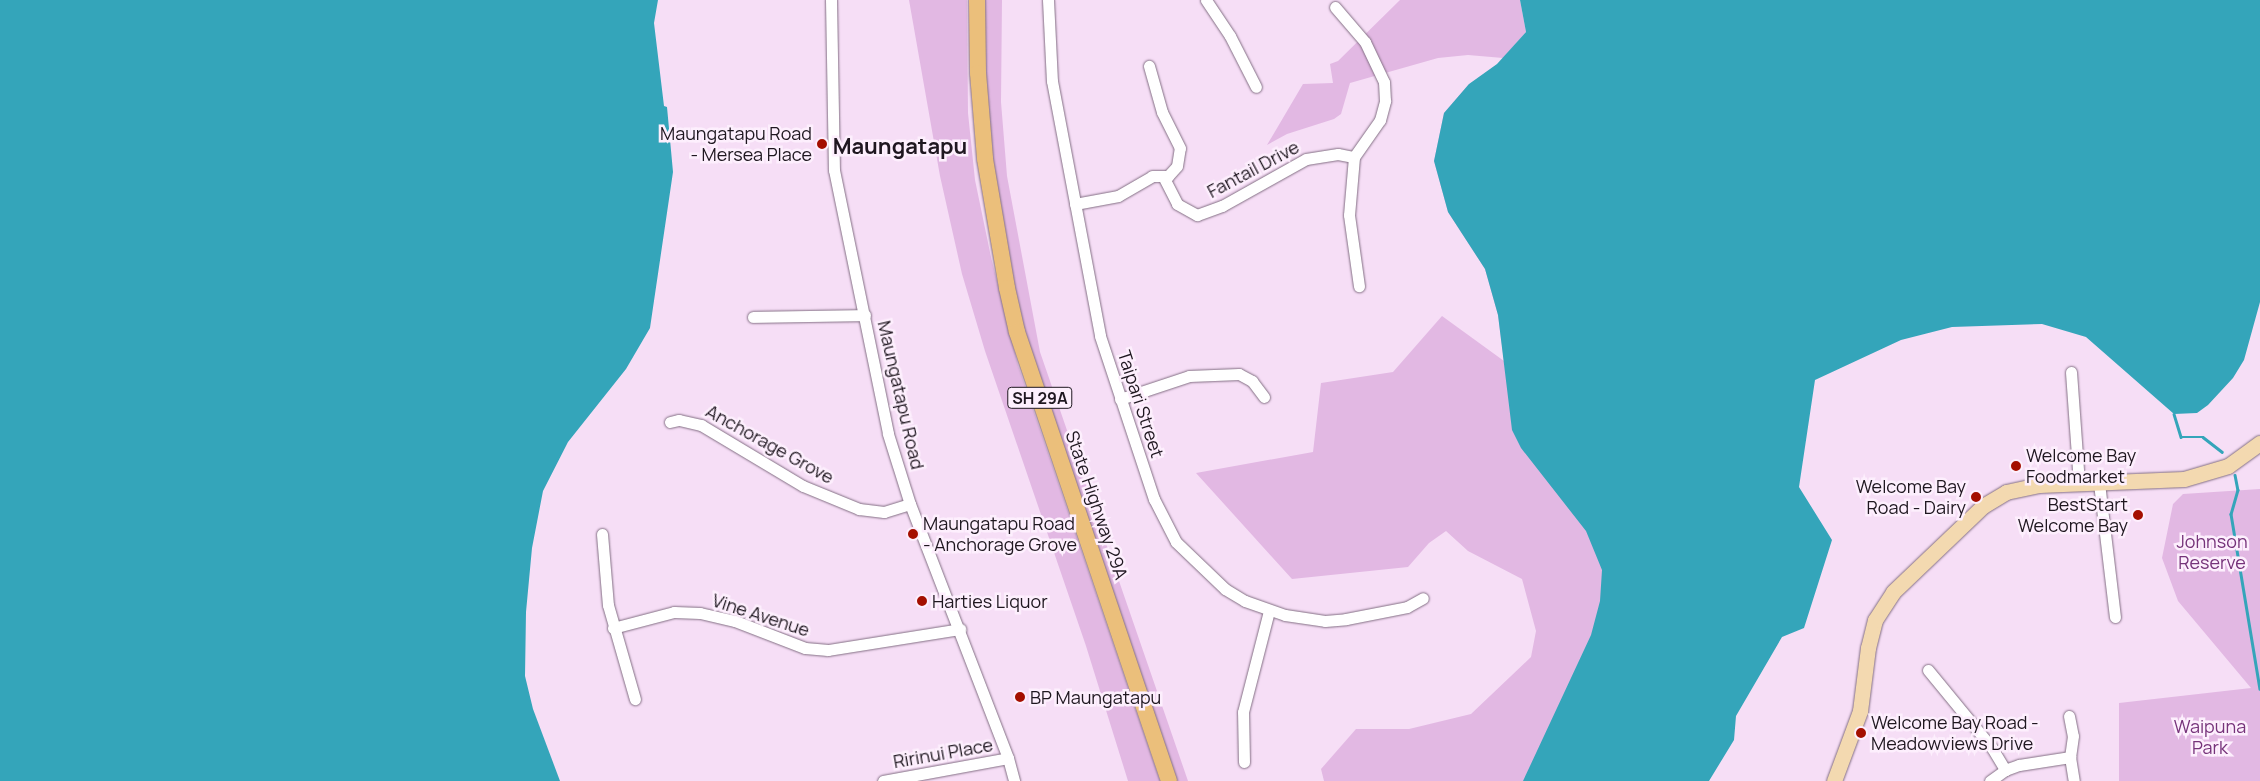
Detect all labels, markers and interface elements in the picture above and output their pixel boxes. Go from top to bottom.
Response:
place label: Maungatapu Road - Mersea Place [660,123,812,166]
district label: Maungatapu [833,134,967,160]
street label: Fantail Drive [1203,136,1303,202]
marker: Maungatapu Road - Mersea Place [816,138,828,150]
street label: Maungatapu Road [873,319,929,471]
street label: Taipari Street [1114,348,1168,460]
road number: SH 29A [1006,384,1074,412]
street label: Anchorage Grove [702,400,838,488]
street label: State Highway 29A [1061,428,1133,582]
place label: Welcome Bay Foodmarket [2026,445,2136,488]
marker: Welcome Bay Foodmarket [2010,460,2022,472]
place label: Welcome Bay Road - Dairy [1856,476,1966,518]
marker: Welcome Bay Road - Dairy [1970,491,1982,503]
place label: BestStart Welcome Bay [2018,494,2128,536]
marker: BestStart Welcome Bay [2132,509,2144,521]
place label: Maungatapu Road - Anchorage Grove [923,513,1077,556]
marker: Maungatapu Road - Anchorage Grove [907,528,919,540]
park label: Johnson Reserve [2176,531,2248,574]
street label: Vine Avenue [710,589,812,641]
place label: Harties Liquor [932,590,1048,612]
marker: Harties Liquor [916,595,928,607]
place label: BP Maungatapu [1030,686,1161,708]
marker: BP Maungatapu [1014,691,1026,703]
place label: Welcome Bay Road - Meadowviews Drive [1871,712,2039,754]
park label: Waipuna Park [2174,716,2246,759]
marker: Welcome Bay Road - Meadowviews Drive [1855,727,1867,739]
street label: Ririnui Place [892,734,994,772]

